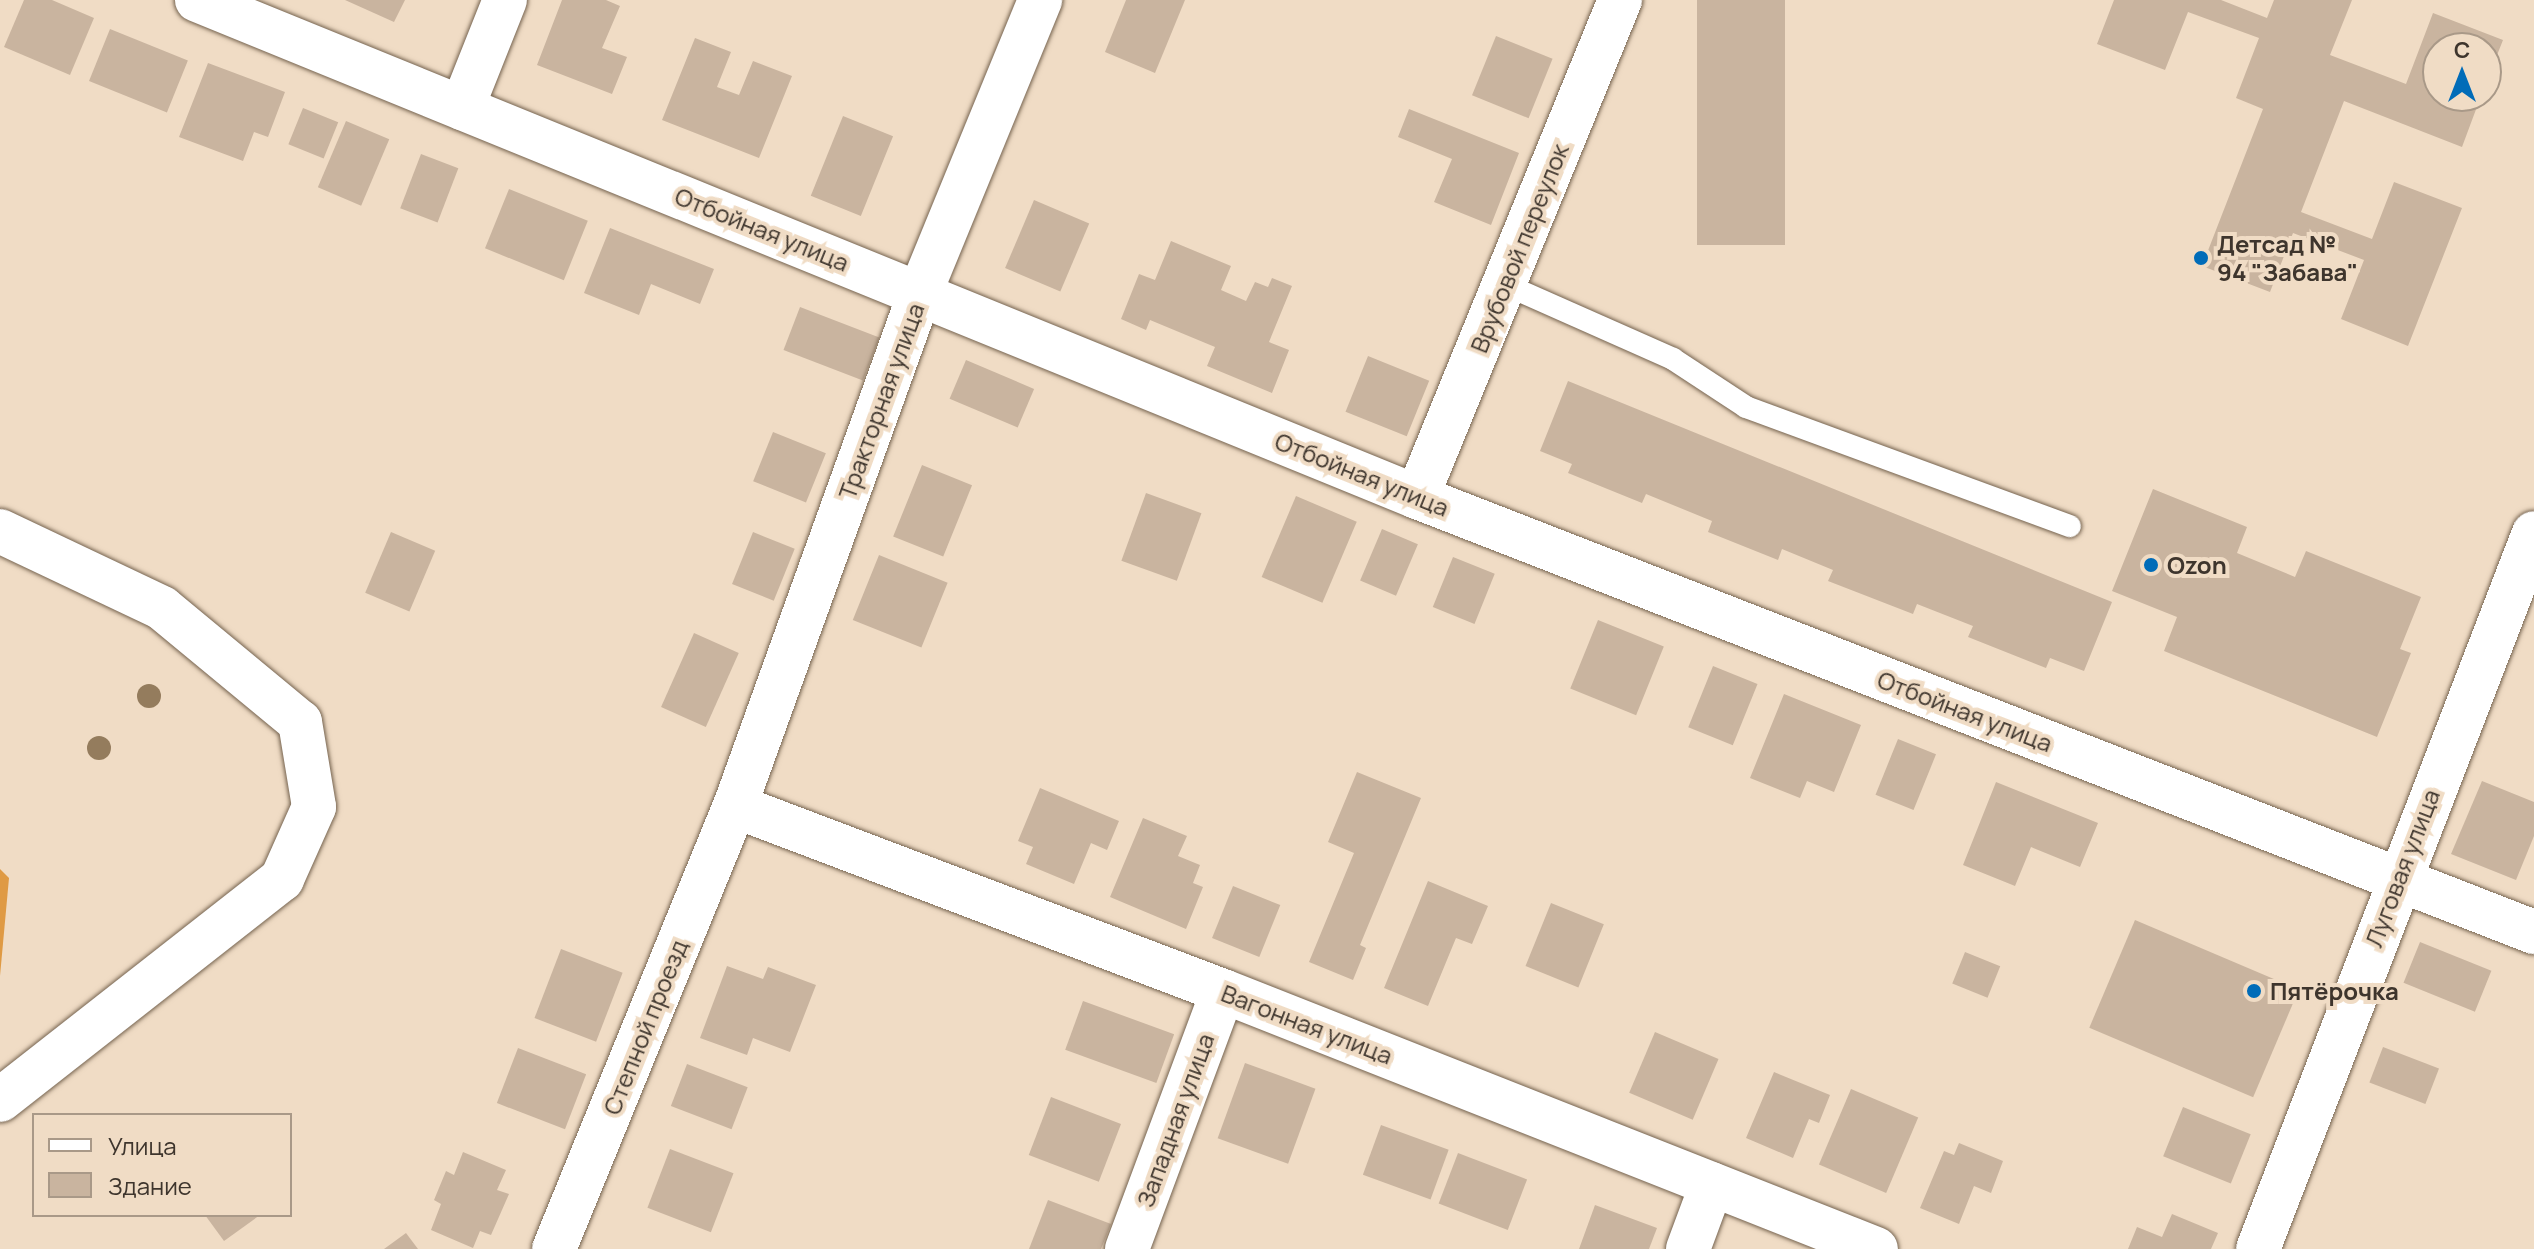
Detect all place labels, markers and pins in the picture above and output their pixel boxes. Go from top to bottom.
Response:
place label: Детсад № 94 "Забава" [2217,230,2358,286]
marker: Детсад № 94 "Забава" [2192,249,2210,267]
place label: Ozon [2167,551,2227,579]
marker: Ozon [2142,556,2160,574]
place label: Пятёрочка [2270,977,2399,1005]
marker: Пятёрочка [2245,982,2263,1000]

